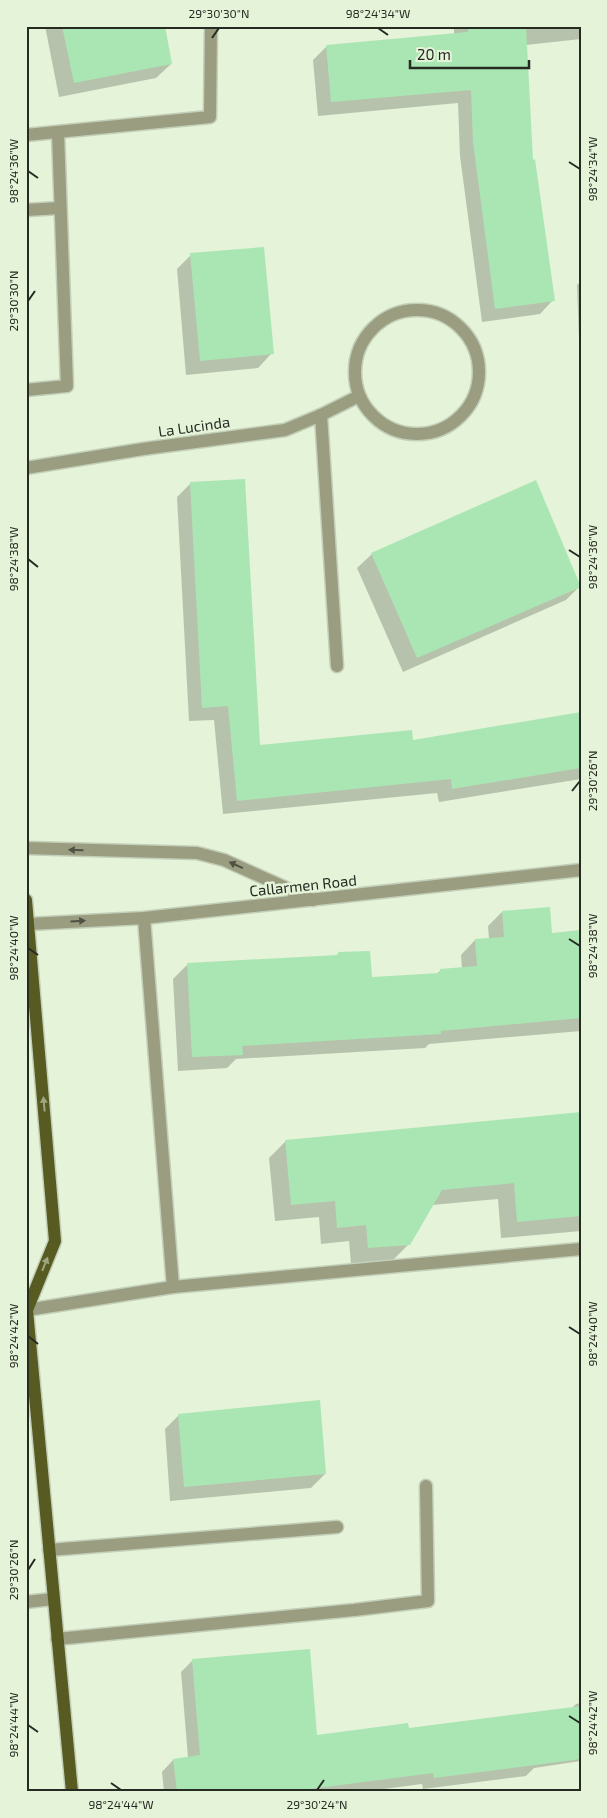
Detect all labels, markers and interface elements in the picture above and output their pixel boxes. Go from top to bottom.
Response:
text: 29°30'30"N [189,6,250,20]
text: 98°24'34"W [346,6,410,20]
scale bar [410,38,528,70]
text: 20 m [417,45,451,63]
text: 98°24'34"W [585,137,599,201]
text: 98°24'36"W [6,139,20,203]
text: 29°30'30"N [6,271,20,332]
street label: La Lucinda [157,412,231,440]
text: 98°24'36"W [585,525,599,589]
text: 98°24'38"W [6,527,20,591]
text: 29°30'26"N [585,751,599,811]
one-way arrow [68,846,84,854]
one-way arrow [229,861,243,869]
street label: Callarmen Road [248,870,358,900]
text: 98°24'38"W [585,914,599,978]
text: 98°24'40"W [6,915,20,981]
one-way arrow [70,917,86,925]
one-way arrow [39,1096,47,1112]
one-way arrow [42,1257,49,1272]
text: 98°24'40"W [585,1301,599,1367]
text: 98°24'42"W [6,1304,20,1368]
text: 29°30'26"N [6,1540,20,1600]
text: 98°24'42"W [585,1691,599,1755]
text: 98°24'44"W [6,1692,20,1758]
text: 98°24'44"W [88,1797,154,1811]
text: 29°30'24"N [286,1797,348,1811]

